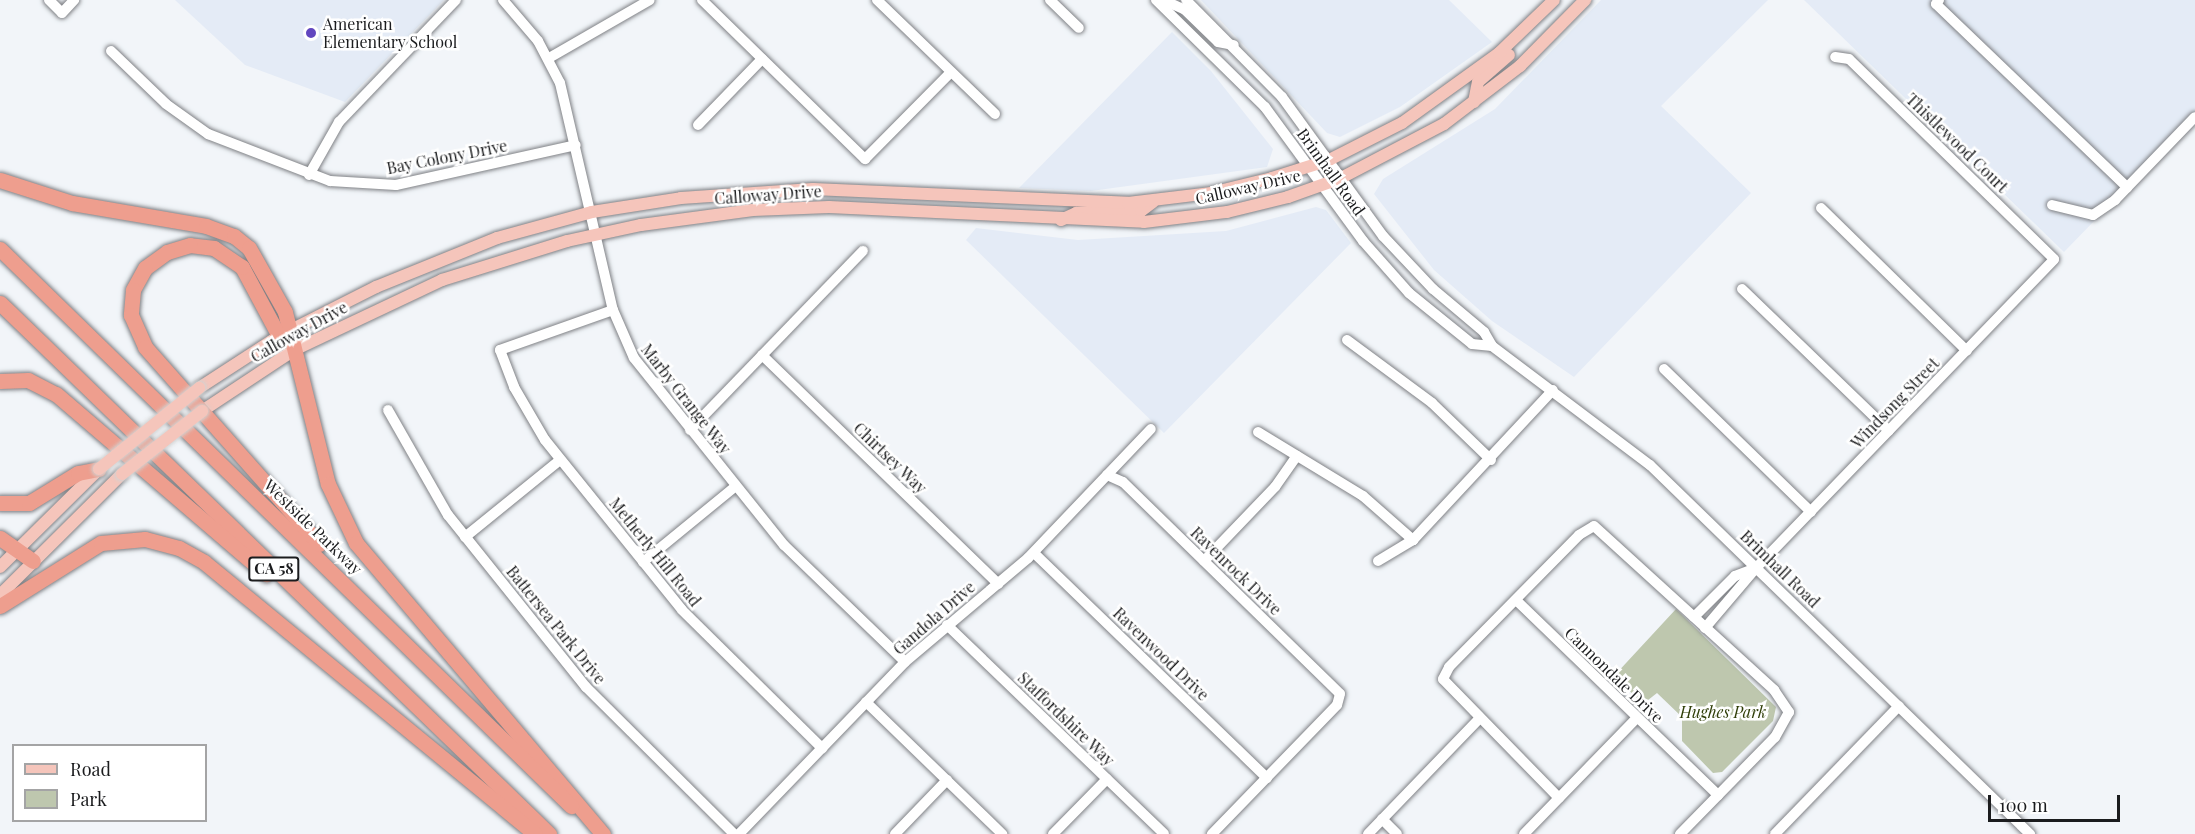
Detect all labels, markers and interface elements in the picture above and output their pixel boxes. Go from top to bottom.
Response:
place label: American Elementary School [323,14,458,52]
marker: American Elementary School [304,26,318,40]
street label: Thistlewood Court [1902,90,2012,196]
street label: Brimhall Road [1293,125,1369,219]
street label: Bay Colony Drive [385,136,509,178]
street label: Calloway Drive [1193,166,1303,208]
street label: Calloway Drive [714,182,822,208]
street label: Calloway Drive [247,297,351,367]
street label: Marby Grange Way [637,340,735,458]
street label: Windsong Street [1847,354,1943,452]
street label: Chirtsey Way [849,418,931,498]
street label: Westside Parkway [260,475,366,579]
street label: Metherly Hill Road [605,494,705,610]
street label: Ravenrock Drive [1187,523,1285,619]
street label: Brimhall Road [1736,526,1824,612]
road number: CA 58 [247,557,301,581]
street label: Battersea Park Drive [502,562,610,688]
street label: Gandola Drive [889,577,979,659]
street label: Ravenwood Drive [1109,603,1213,705]
street label: Cannondale Drive [1561,623,1667,727]
street label: Staffordshire Way [1014,668,1118,770]
park label: Hughes Park [1680,702,1766,722]
legend [12,744,207,822]
text: Road [70,757,111,781]
scale bar [1991,783,2123,821]
text: Park [70,787,107,811]
text: 100 m [1999,793,2048,817]

